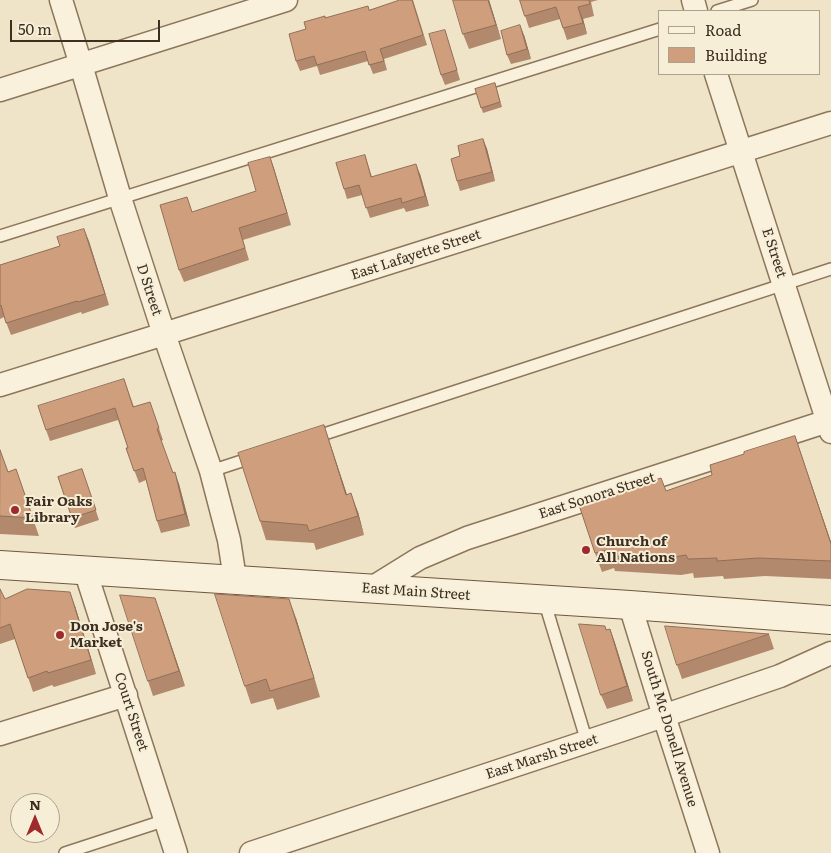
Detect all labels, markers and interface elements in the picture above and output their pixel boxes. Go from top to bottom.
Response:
scale bar [12,10,162,42]
legend [658,10,821,75]
text: 50 m [18,17,52,40]
text: Road [705,18,741,41]
text: Building [705,43,767,66]
street label: East Lafayette Street [349,226,483,284]
street label: E Street [758,226,790,280]
street label: D Street [133,262,165,318]
street label: East Sonora Street [537,469,657,523]
place label: Fair Oaks Library [25,494,92,526]
marker: Fair Oaks Library [9,504,21,516]
place label: Church of All Nations [596,534,675,566]
marker: Church of All Nations [580,544,592,556]
street label: East Main Street [361,580,471,604]
place label: Don Jose's Market [70,619,143,652]
marker: Don Jose's Market [54,629,66,641]
street label: South Mc Donell Avenue [637,649,701,809]
street label: Court Street [110,670,152,754]
street label: East Marsh Street [484,731,600,783]
north arrow [10,793,60,843]
text: N [29,794,41,814]

